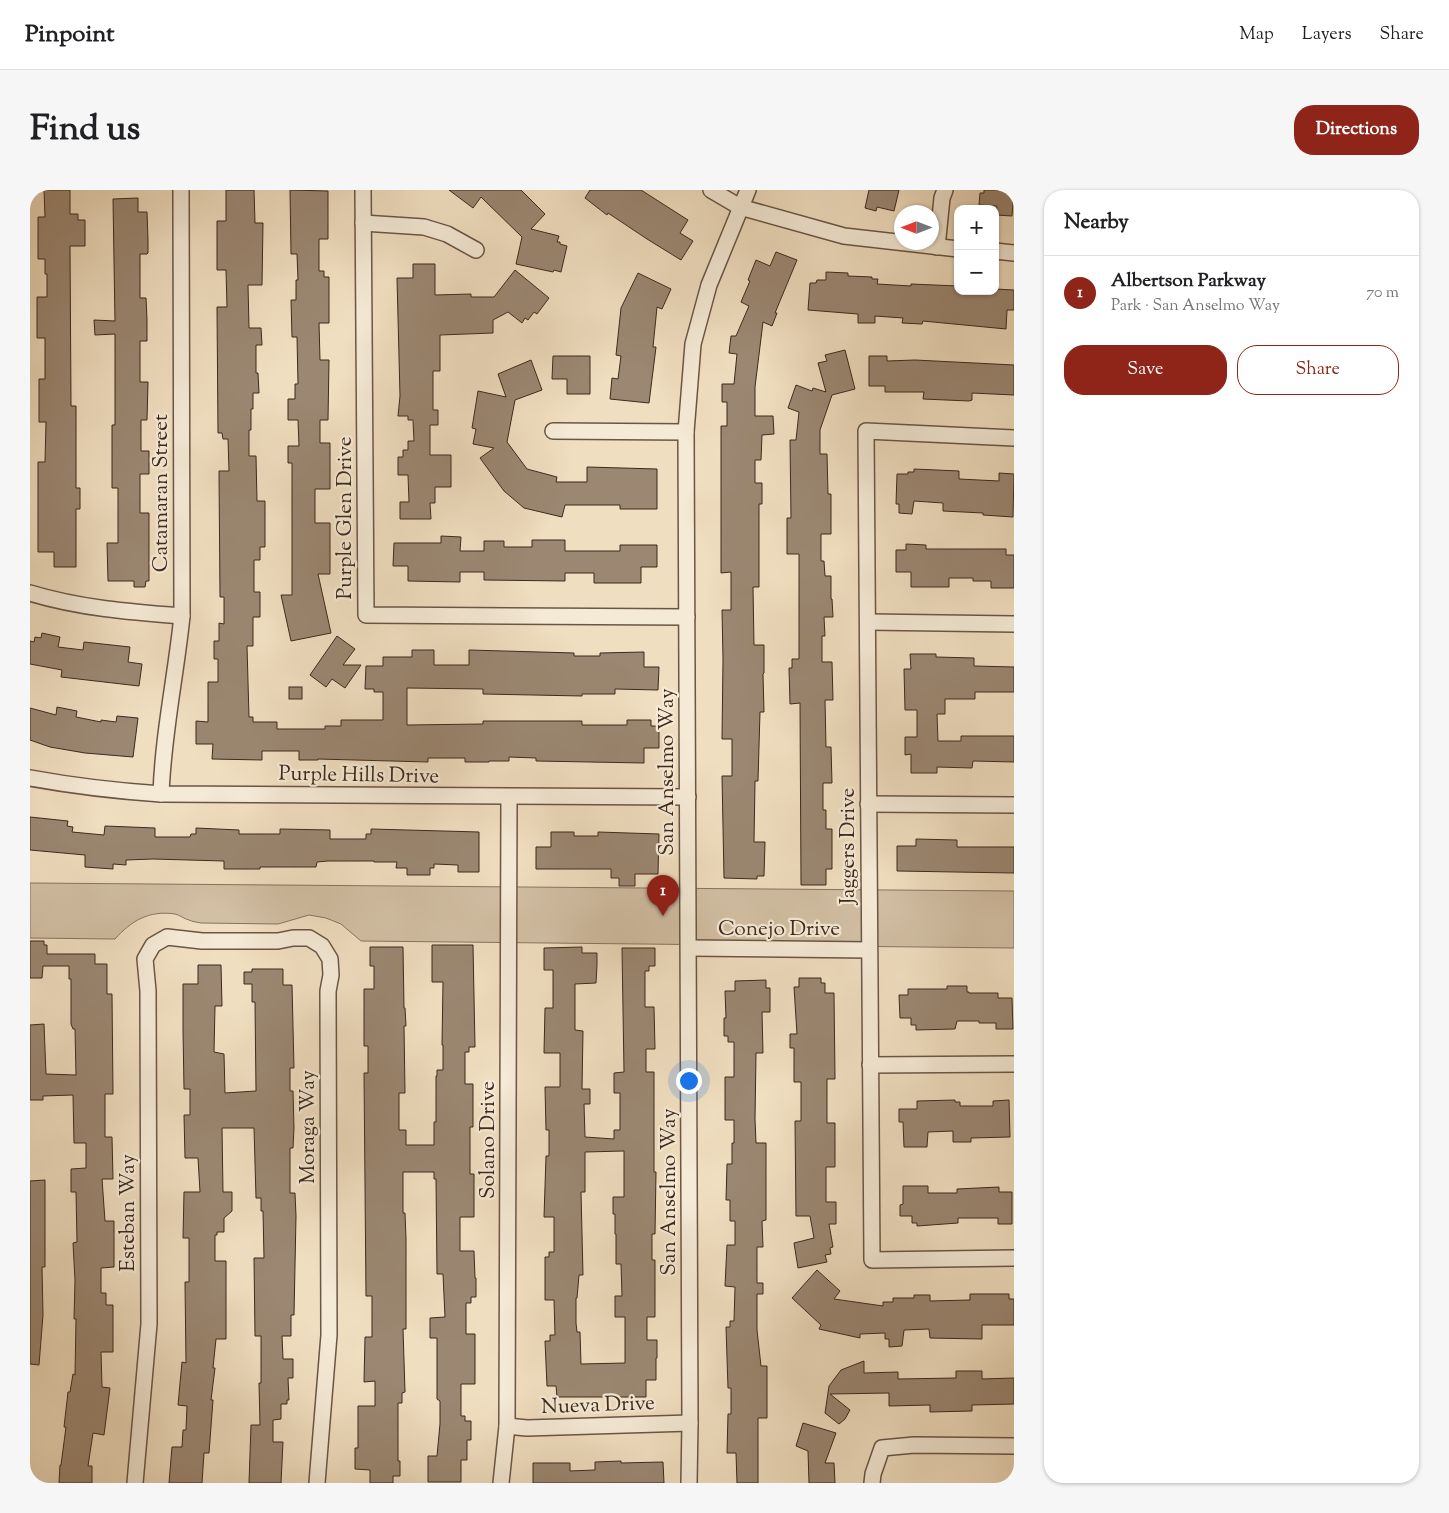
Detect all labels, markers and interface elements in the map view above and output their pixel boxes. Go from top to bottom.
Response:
text: Pinpoint [25,18,114,52]
text: Map [1239,22,1274,48]
text: Layers [1302,22,1352,48]
text: Share [1380,22,1424,48]
text: Find us [30,105,140,156]
button: Directions [1294,105,1419,155]
north arrow [894,205,939,250]
map controls [954,205,999,295]
button: + [954,205,999,250]
text: Nearby [1064,208,1129,238]
button: − [954,250,999,295]
text: Albertson Parkway [1111,268,1266,295]
text: 1 [1077,282,1083,305]
text: 70 m [1366,282,1399,305]
text: Park · San Anselmo Way [1111,295,1280,318]
button: Save [1064,345,1227,395]
button: Share [1237,345,1399,395]
street label: Catamaran Street [147,414,177,572]
street label: Purple Glen Drive [331,436,361,600]
street label: San Anselmo Way [653,688,683,856]
street label: Purple Hills Drive [278,760,439,792]
street label: Jaggers Drive [834,788,864,905]
pin: 1 [647,875,679,916]
street label: Conejo Drive [718,915,840,945]
your location [676,1068,702,1094]
street label: Moraga Way [294,1069,324,1184]
street label: Solano Drive [474,1081,504,1199]
street label: San Anselmo Way [655,1108,685,1276]
street label: Esteban Way [114,1154,144,1272]
street label: Nueva Drive [541,1389,656,1423]

